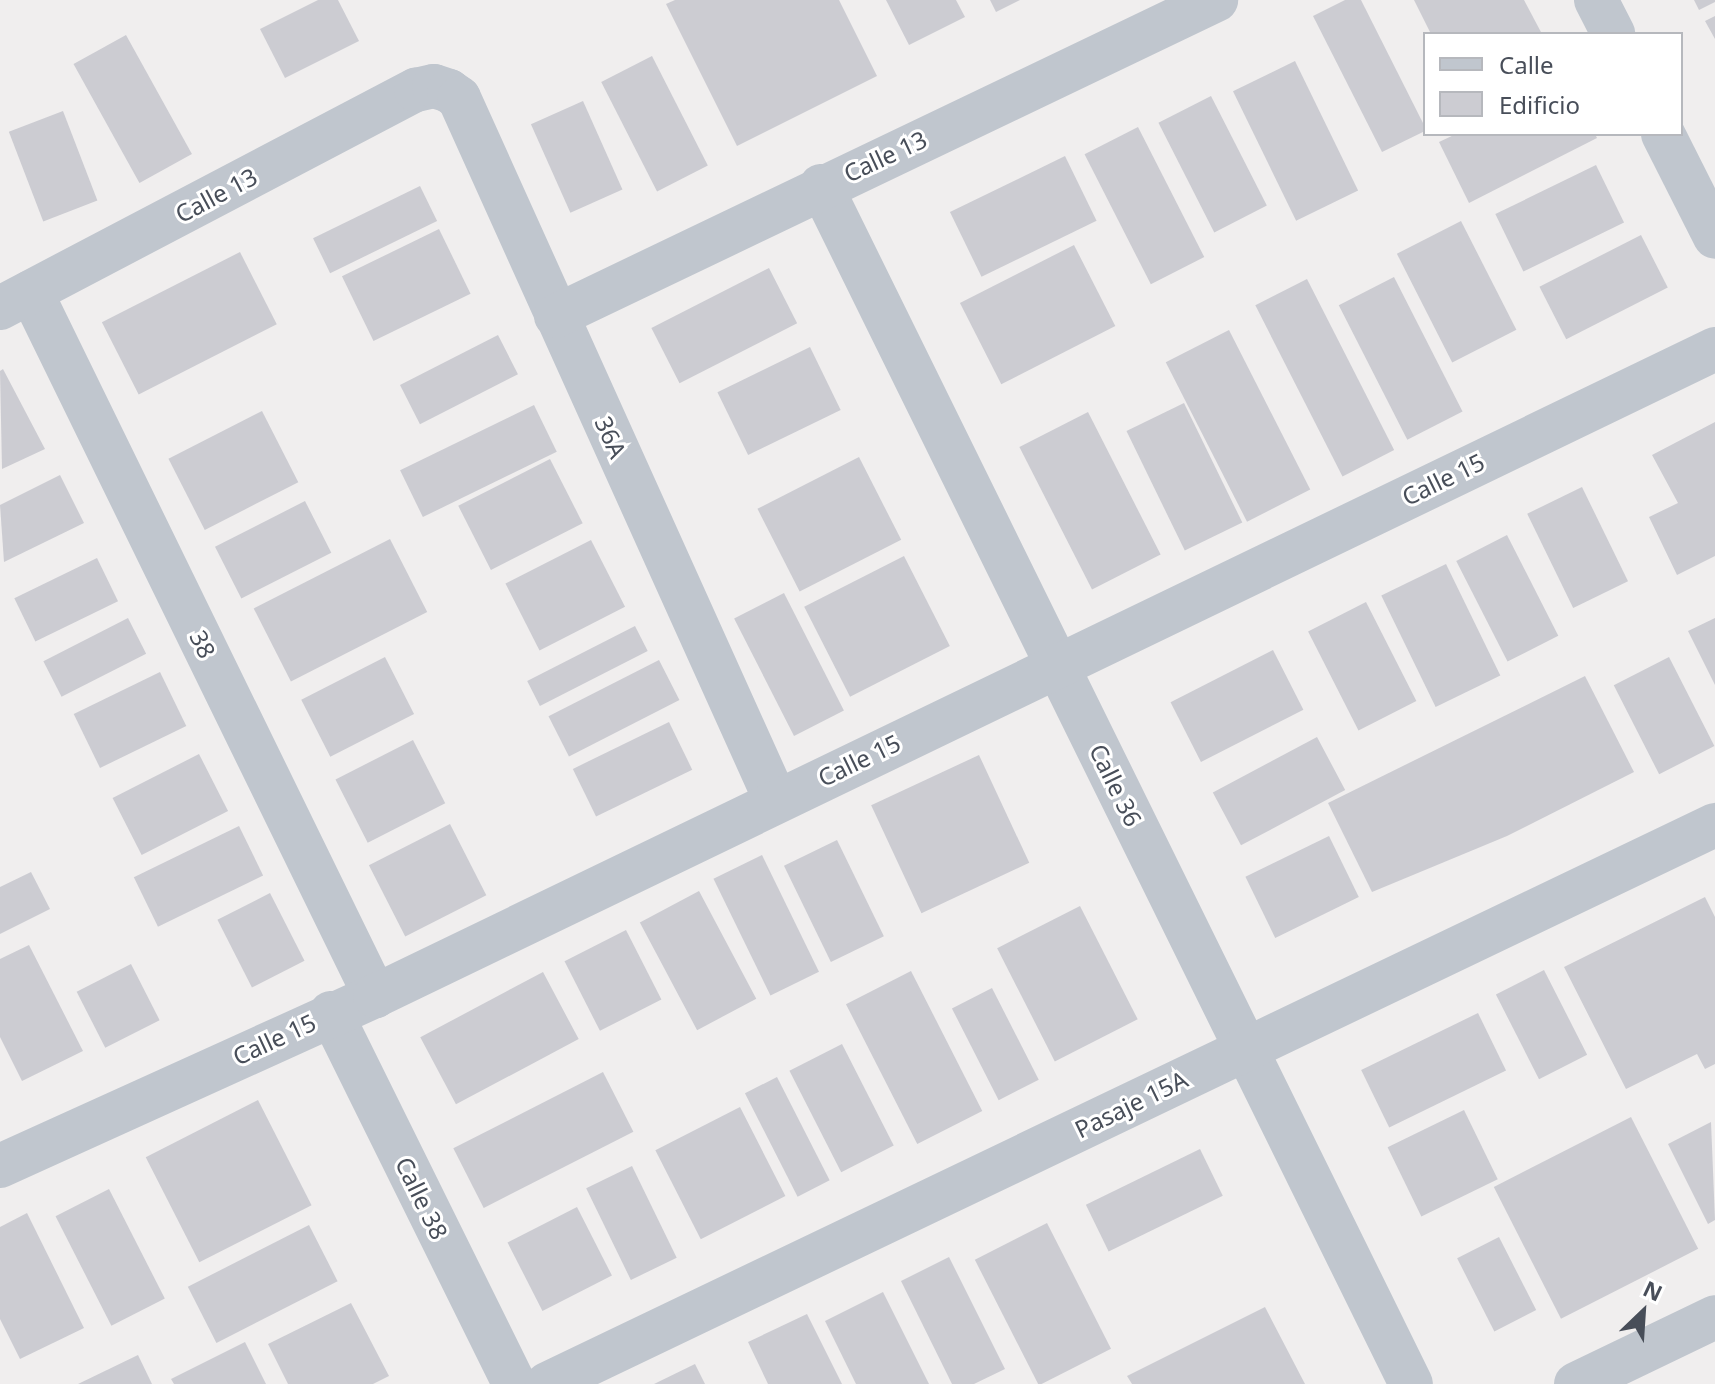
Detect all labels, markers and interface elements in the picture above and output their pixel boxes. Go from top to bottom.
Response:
legend [1423,32,1683,136]
text: Calle [1499,48,1554,81]
text: Edificio [1499,88,1580,121]
street label: Calle 13 [839,124,931,188]
street label: Calle 13 [170,162,262,228]
street label: 36A [589,412,633,462]
street label: Calle 15 [1397,447,1489,511]
street label: 38 [184,625,222,663]
street label: Calle 15 [813,728,905,792]
street label: Calle 36 [1084,739,1148,831]
street label: Calle 15 [228,1007,320,1071]
street label: Pasaje 15A [1070,1064,1192,1144]
street label: Calle 38 [390,1152,454,1244]
north arrow [1603,1272,1683,1352]
text: N [1639,1273,1668,1308]

